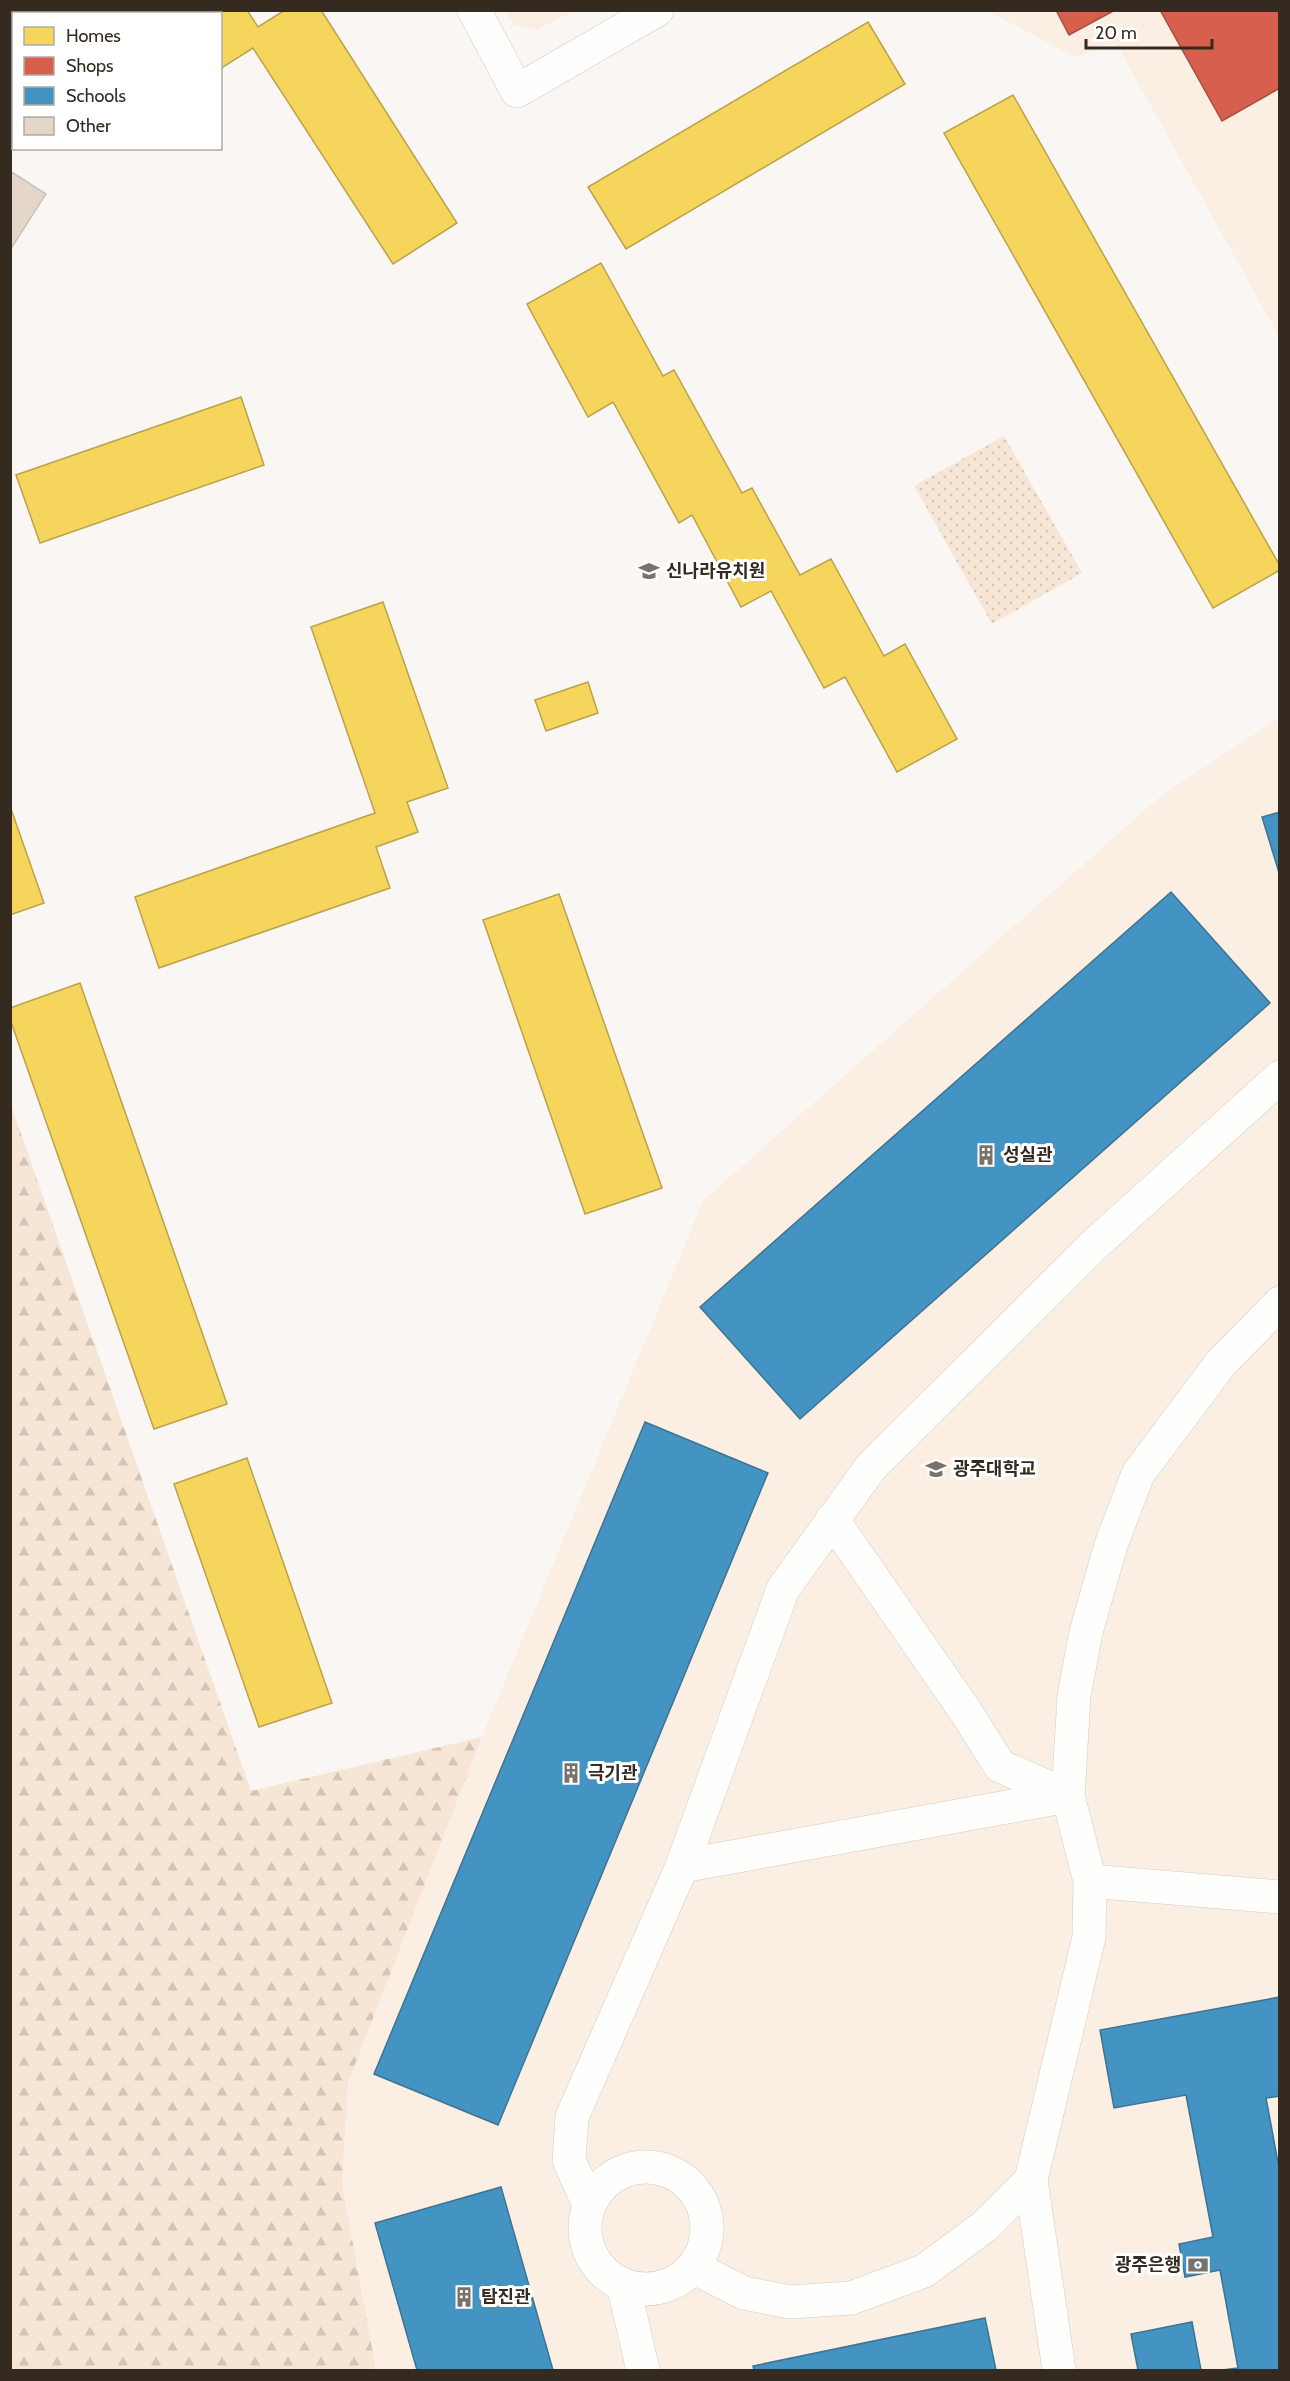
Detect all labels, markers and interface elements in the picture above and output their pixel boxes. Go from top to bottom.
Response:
legend [12,12,222,150]
scale bar [1086,12,1212,50]
text: 20 m [1095,22,1137,44]
text: Homes [66,25,121,47]
text: Shops [66,55,114,77]
text: Schools [66,85,126,107]
text: Other [66,115,111,137]
school or university icon: 신나라유치원 [637,559,661,583]
place label: 신나라유치원 [666,560,765,582]
building icon: 성실관 [974,1143,998,1167]
place label: 성실관 [1003,1144,1053,1166]
school or university icon: 광주대학교 [924,1457,948,1481]
place label: 광주대학교 [953,1458,1036,1480]
building icon: 극기관 [559,1761,583,1785]
place label: 극기관 [588,1762,638,1784]
bank icon: 광주은행 [1186,2253,1210,2277]
place label: 광주은행 [1115,2254,1181,2276]
building icon: 탐진관 [452,2285,476,2309]
place label: 탐진관 [481,2286,531,2308]

